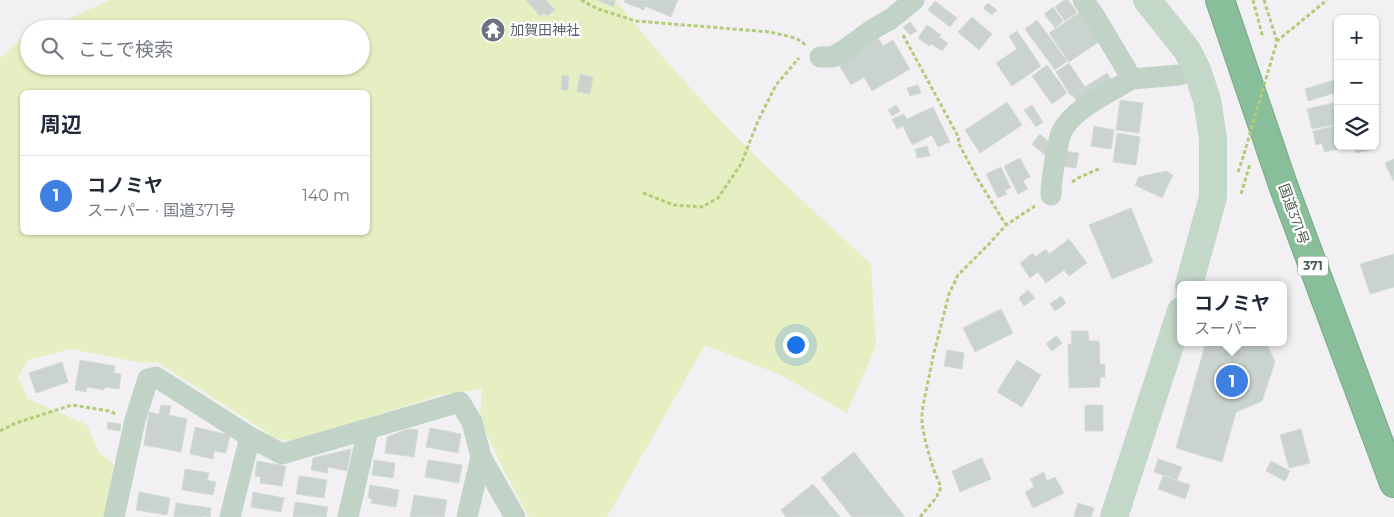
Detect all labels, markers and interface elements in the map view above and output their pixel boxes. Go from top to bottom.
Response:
map controls [1334,15,1379,150]
button: + [1334,15,1379,60]
temple icon: 加賀田神社 [480,17,506,43]
search box [20,20,370,75]
place label: 加賀田神社 [510,21,580,39]
icon: search [38,34,66,62]
text: ここで検索 [78,38,173,61]
button: − [1334,60,1379,105]
button: layers [1334,105,1379,150]
text: 周辺 [40,112,82,137]
text: コノミヤ [87,174,163,197]
street label: 国道371号 [1275,181,1313,247]
text: 1 [53,186,59,205]
text: 140 m [302,186,350,205]
text: スーパー · 国道371号 [87,201,235,220]
road number: 371 [1298,256,1328,276]
popup [1177,281,1287,346]
text: コノミヤ [1194,292,1270,315]
text: スーパー [1194,319,1258,338]
your location [783,332,809,358]
pin: 1 [1216,362,1248,400]

